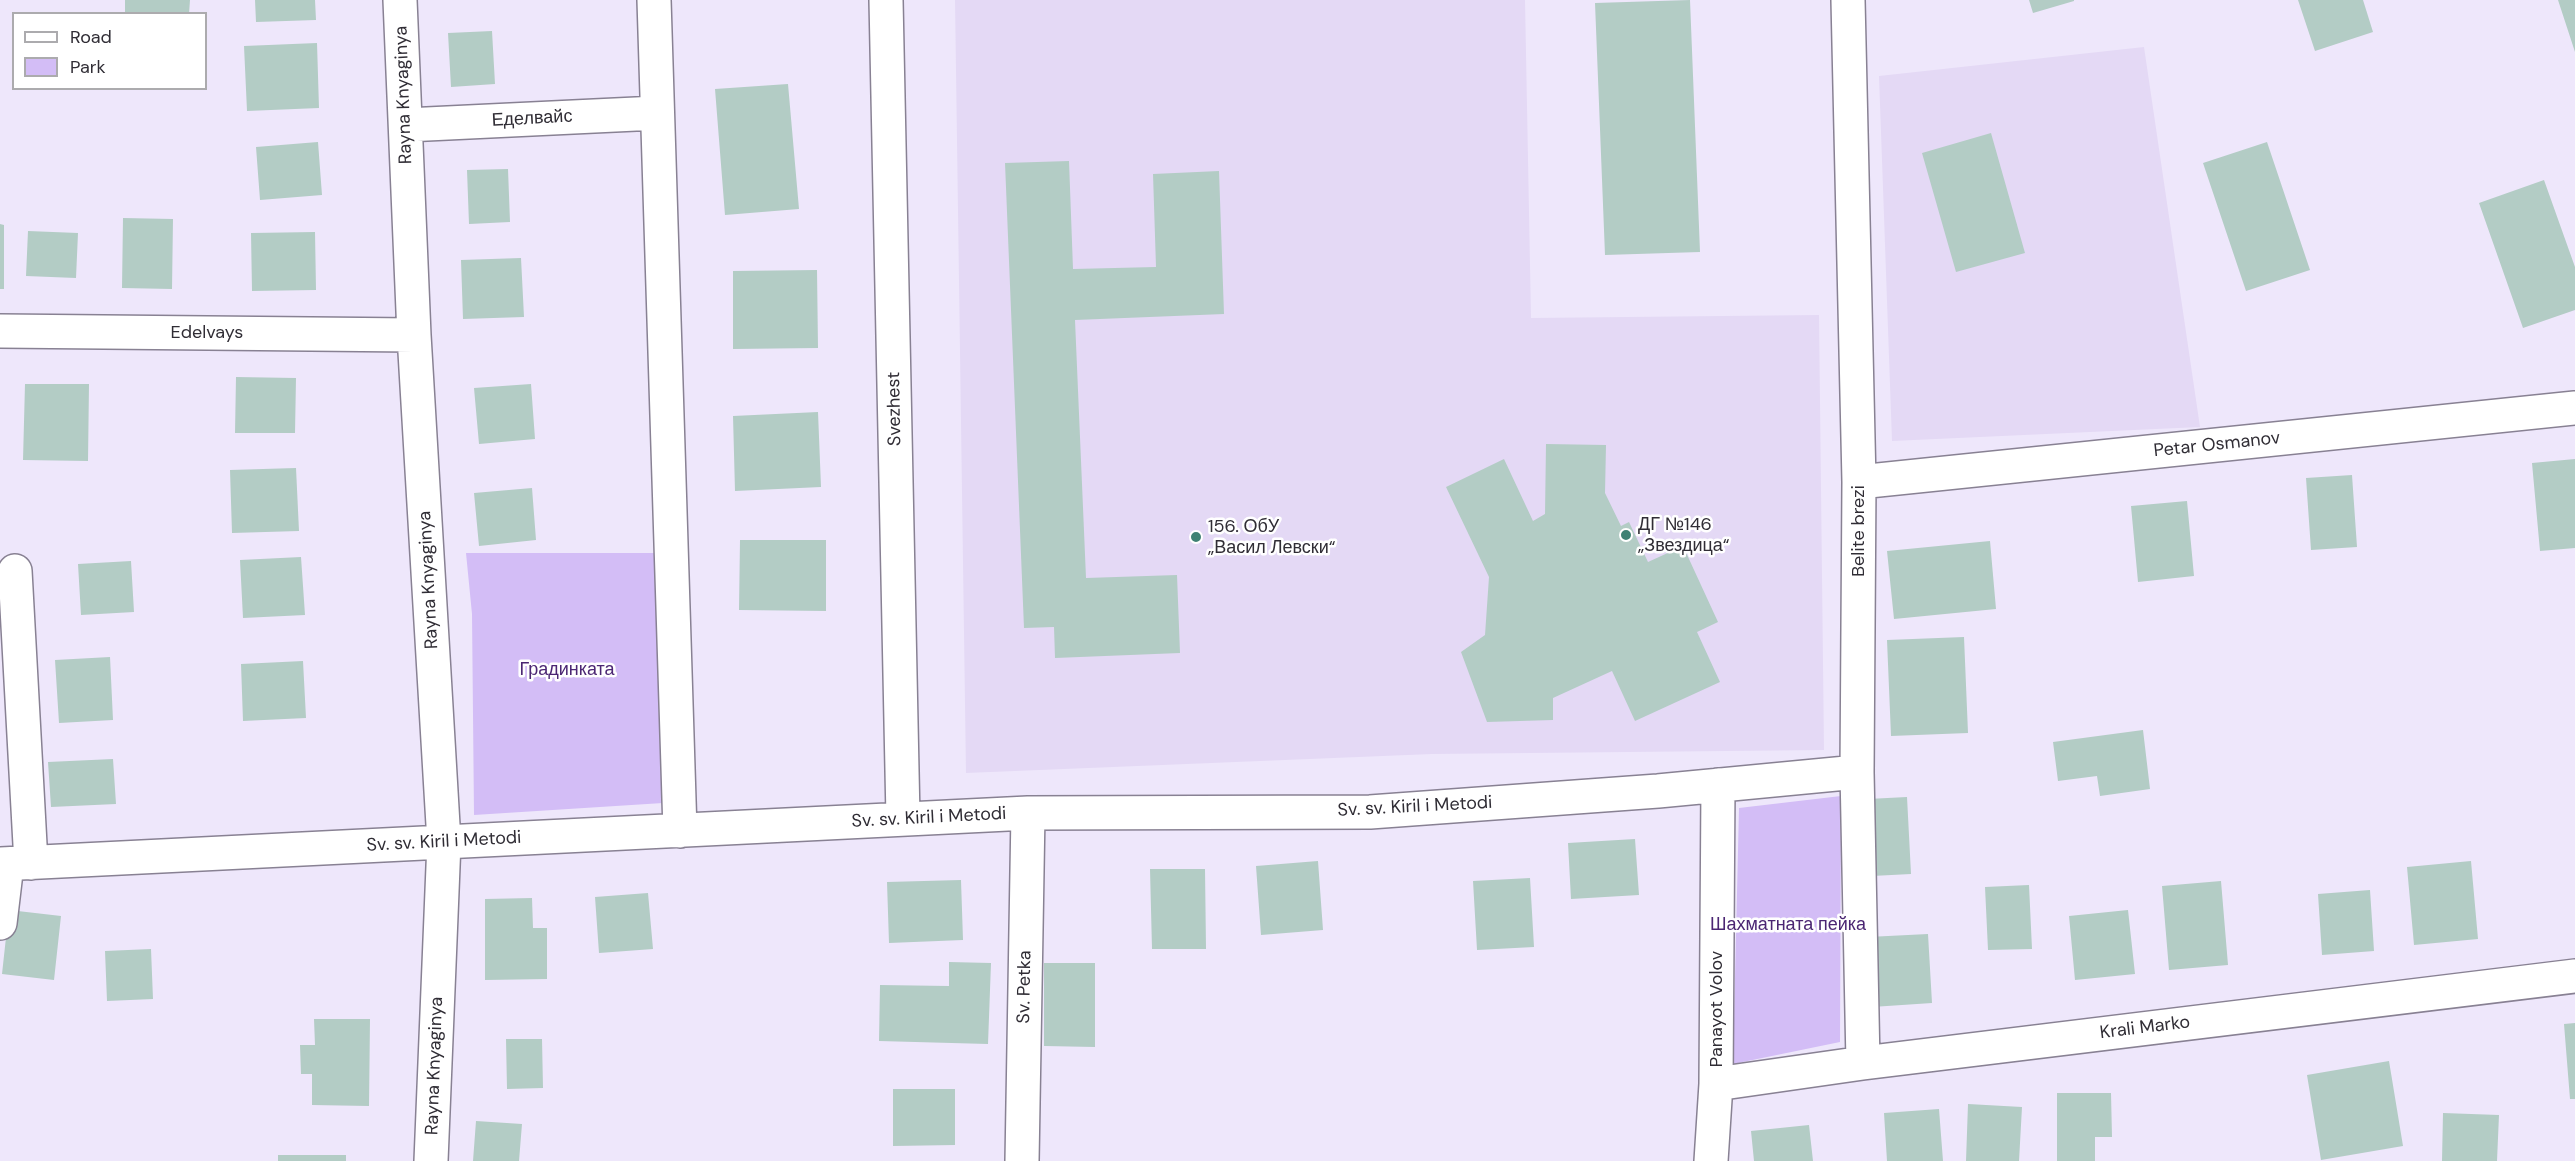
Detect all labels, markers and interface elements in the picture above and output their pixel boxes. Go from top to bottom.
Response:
legend [12,12,207,90]
text: Road [70,25,112,49]
street label: Rayna Knyaginya [391,25,417,165]
text: Park [70,55,106,79]
street label: Еделвайс [491,106,573,132]
street label: Edelvays [171,322,243,344]
street label: Svezhest [884,372,906,446]
street label: Petar Osmanov [2153,428,2281,462]
street label: Belite brezi [1848,485,1870,577]
street label: Rayna Knyaginya [415,510,443,650]
place label: ДГ №146 „Звездица“ [1638,514,1729,556]
place label: 156. ОбУ „Васил Левски“ [1208,516,1335,558]
marker: ДГ №146 „Звездица“ [1619,528,1633,542]
marker: 156. ОбУ „Васил Левски“ [1189,530,1203,544]
park label: Градинката [519,659,615,681]
street label: Sv. sv. Kiril i Metodi [1337,792,1493,822]
street label: Sv. sv. Kiril i Metodi [851,803,1007,833]
street label: Sv. sv. Kiril i Metodi [366,827,522,857]
park label: Шахматната пейка [1710,914,1866,936]
street label: Sv. Petka [1014,950,1036,1024]
street label: Panayot Volov [1706,951,1728,1067]
street label: Rayna Knyaginya [422,996,448,1136]
street label: Krali Marko [2099,1012,2191,1044]

